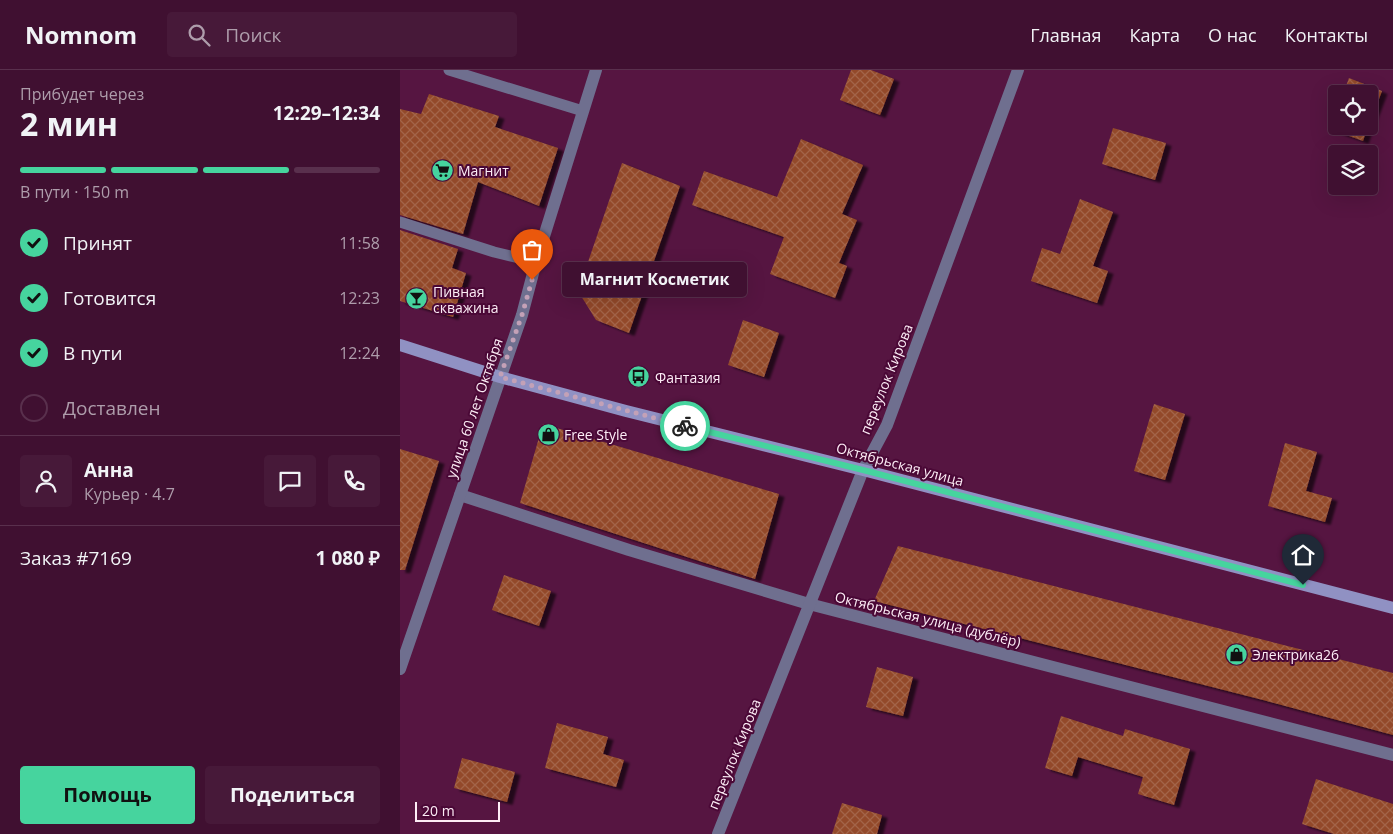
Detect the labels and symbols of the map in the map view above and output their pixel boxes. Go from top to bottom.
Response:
supermarket icon: Магнит [430,158,454,182]
place label: Магнит [458,161,509,180]
pin [511,229,553,280]
callout: Магнит Косметик [562,262,747,298]
place label: Пивная скважина [433,282,499,317]
bar icon: Пивная скважина [405,287,429,311]
street label: переулок Кирова [855,321,917,437]
street label: улица 60 лет Октября [441,335,507,481]
bus stop icon: Фантазия [627,365,651,389]
place label: Фантазия [655,368,721,387]
courier [660,401,710,451]
shop icon: Free Style [536,422,560,446]
place label: Free Style [564,425,628,444]
street label: Октябрьская улица [834,438,966,490]
pin [1282,534,1324,585]
street label: Октябрьская улица (дублёр) [833,587,1023,651]
shop icon: Электрика26 [1224,642,1248,666]
place label: Электрика26 [1252,645,1339,664]
street label: переулок Кирова [703,696,765,812]
scale bar [415,799,500,822]

